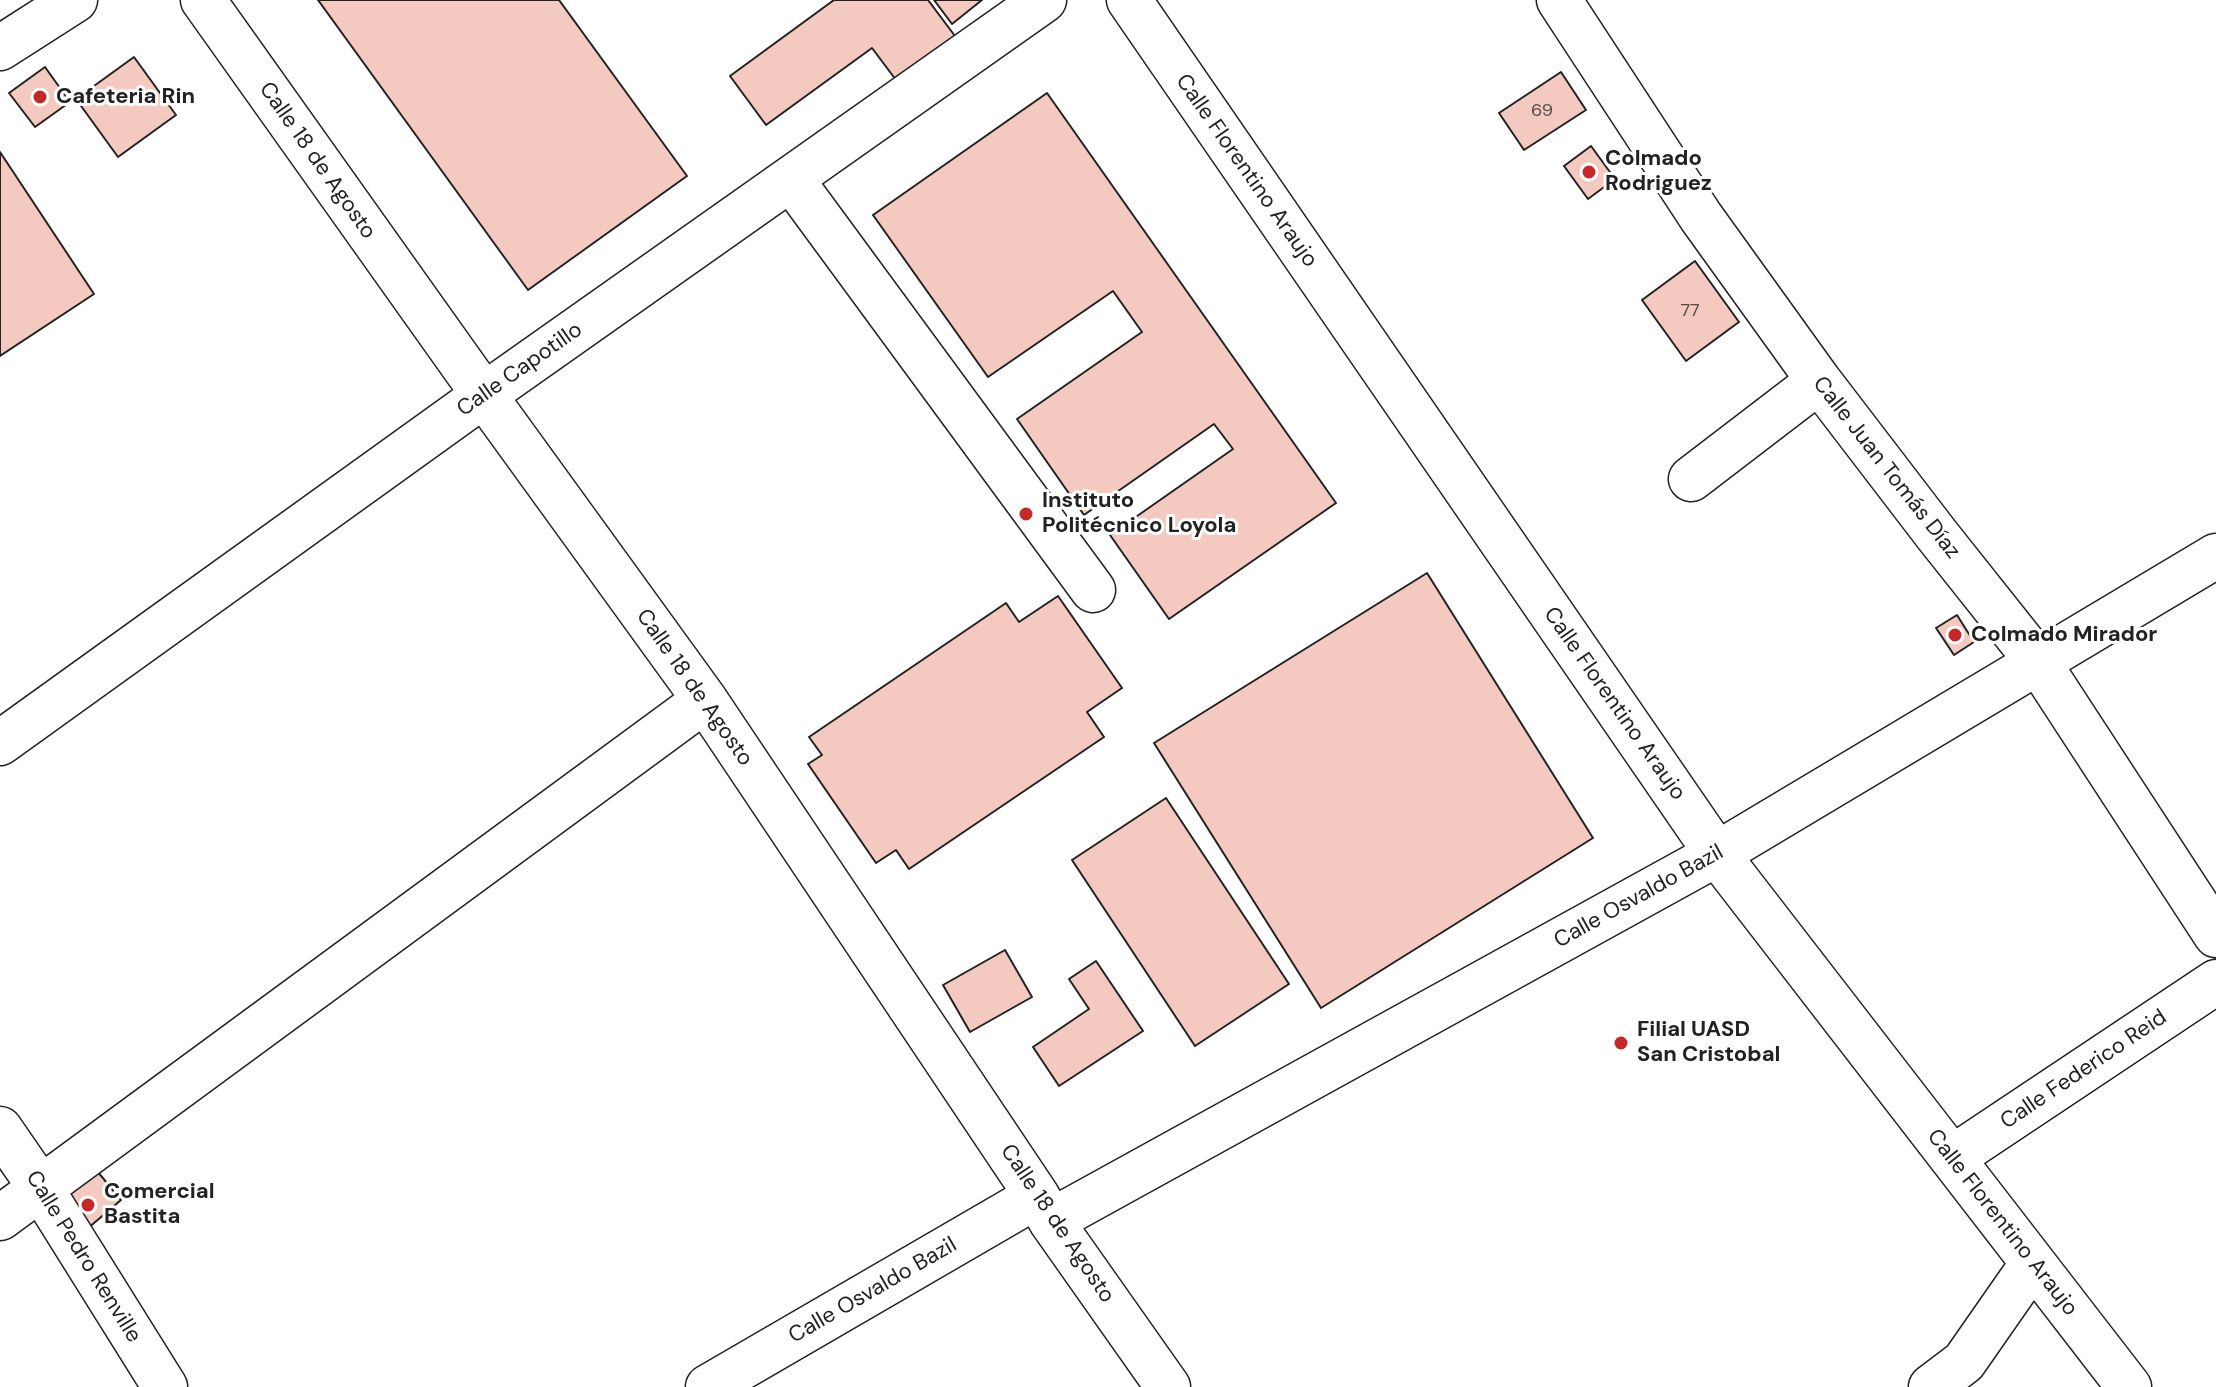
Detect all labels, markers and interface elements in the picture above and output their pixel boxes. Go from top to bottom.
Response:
street label: Calle Florentino Araujo [1169,69,1323,273]
street label: Calle 18 de Agosto [253,77,381,245]
place label: Cafeteria Rin [56,84,195,110]
marker: Cafeteria Rin [31,88,49,106]
house number: 69 [1531,100,1553,122]
place label: Colmado Rodriguez [1605,146,1712,198]
marker: Colmado Rodriguez [1580,163,1598,181]
house number: 77 [1680,300,1700,322]
street label: Calle Capotillo [452,317,588,423]
street label: Calle Juan Tomás Díaz [1807,372,1965,564]
place label: Instituto Politécnico Loyola [1042,488,1236,540]
marker: Instituto Politécnico Loyola [1017,505,1035,523]
street label: Calle Florentino Araujo [1537,602,1691,806]
street label: Calle 18 de Agosto [630,604,758,772]
place label: Colmado Mirador [1971,622,2157,648]
marker: Colmado Mirador [1946,626,1964,644]
street label: Calle Osvaldo Bazil [1550,840,1728,954]
street label: Calle Federico Reid [1996,1005,2172,1135]
place label: Filial UASD San Cristobal [1637,1017,1780,1068]
marker: Filial UASD San Cristobal [1612,1034,1630,1052]
street label: Calle Florentino Araujo [1921,1124,2083,1322]
street label: Calle 18 de Agosto [994,1140,1120,1308]
street label: Calle Pedro Renville [19,1166,147,1348]
place label: Comercial Bastita [104,1179,215,1230]
marker: Comercial Bastita [79,1196,97,1214]
street label: Calle Osvaldo Bazil [784,1232,962,1350]

